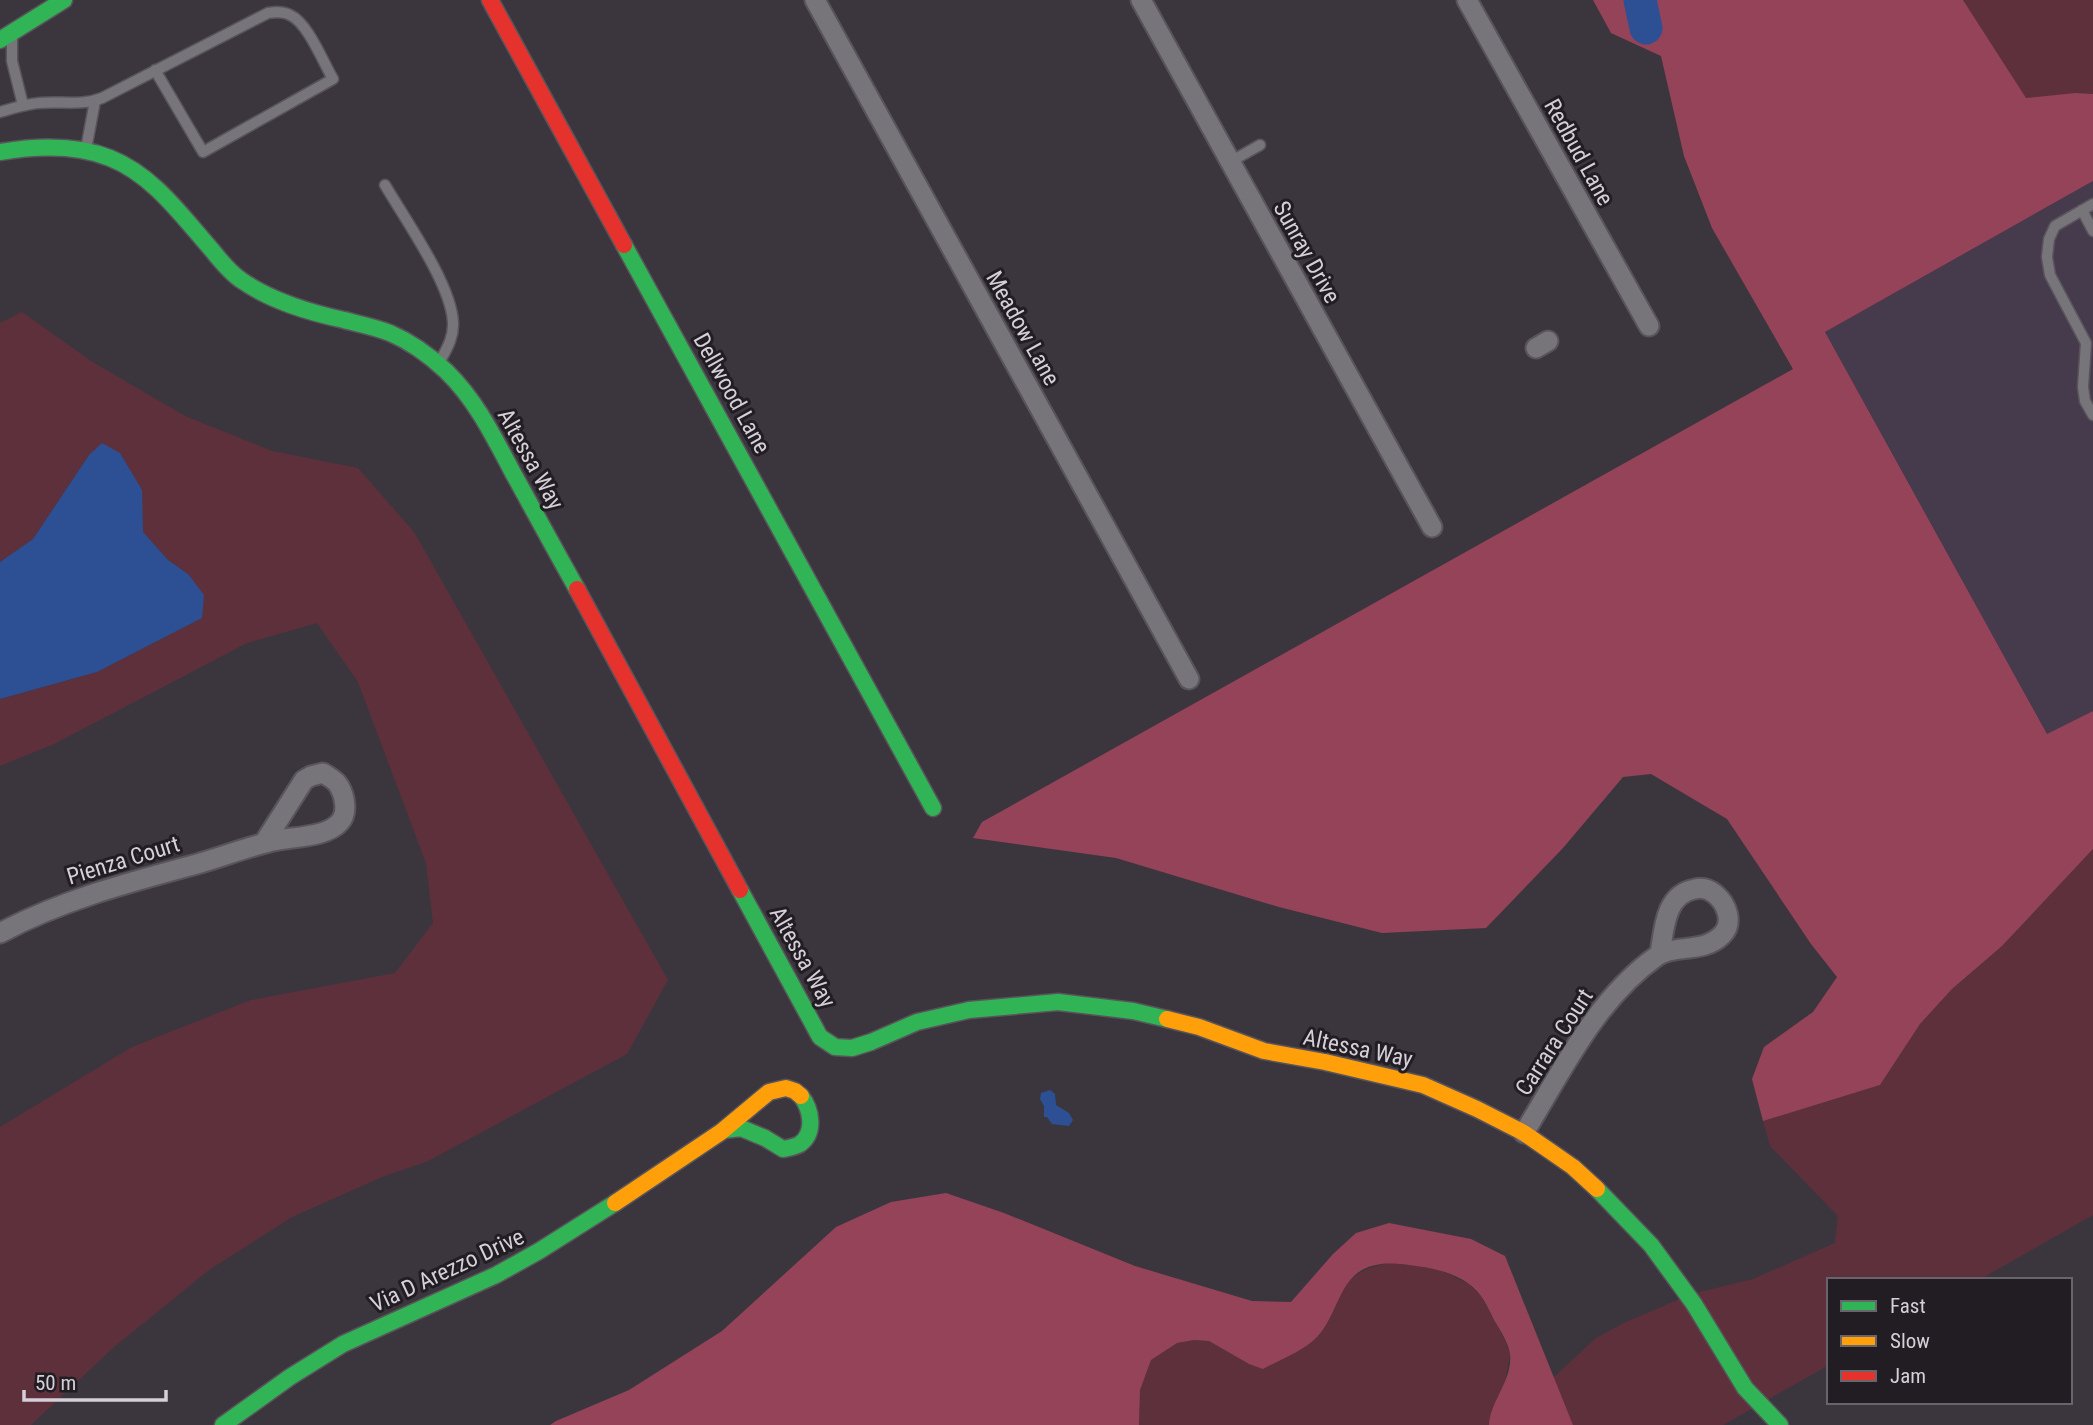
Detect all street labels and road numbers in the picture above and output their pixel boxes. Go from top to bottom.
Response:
street label: Redbud Lane [1538,94,1619,210]
street label: Sunray Drive [1268,197,1346,308]
street label: Meadow Lane [980,266,1065,390]
street label: Dellwood Lane [687,329,776,458]
street label: Altessa Way [492,404,569,515]
street label: Pienza Court [64,831,183,890]
street label: Altessa Way [764,902,841,1013]
street label: Carrara Court [1510,984,1599,1101]
street label: Altessa Way [1301,1024,1415,1073]
street label: Via D Arezzo Drive [366,1223,528,1318]

